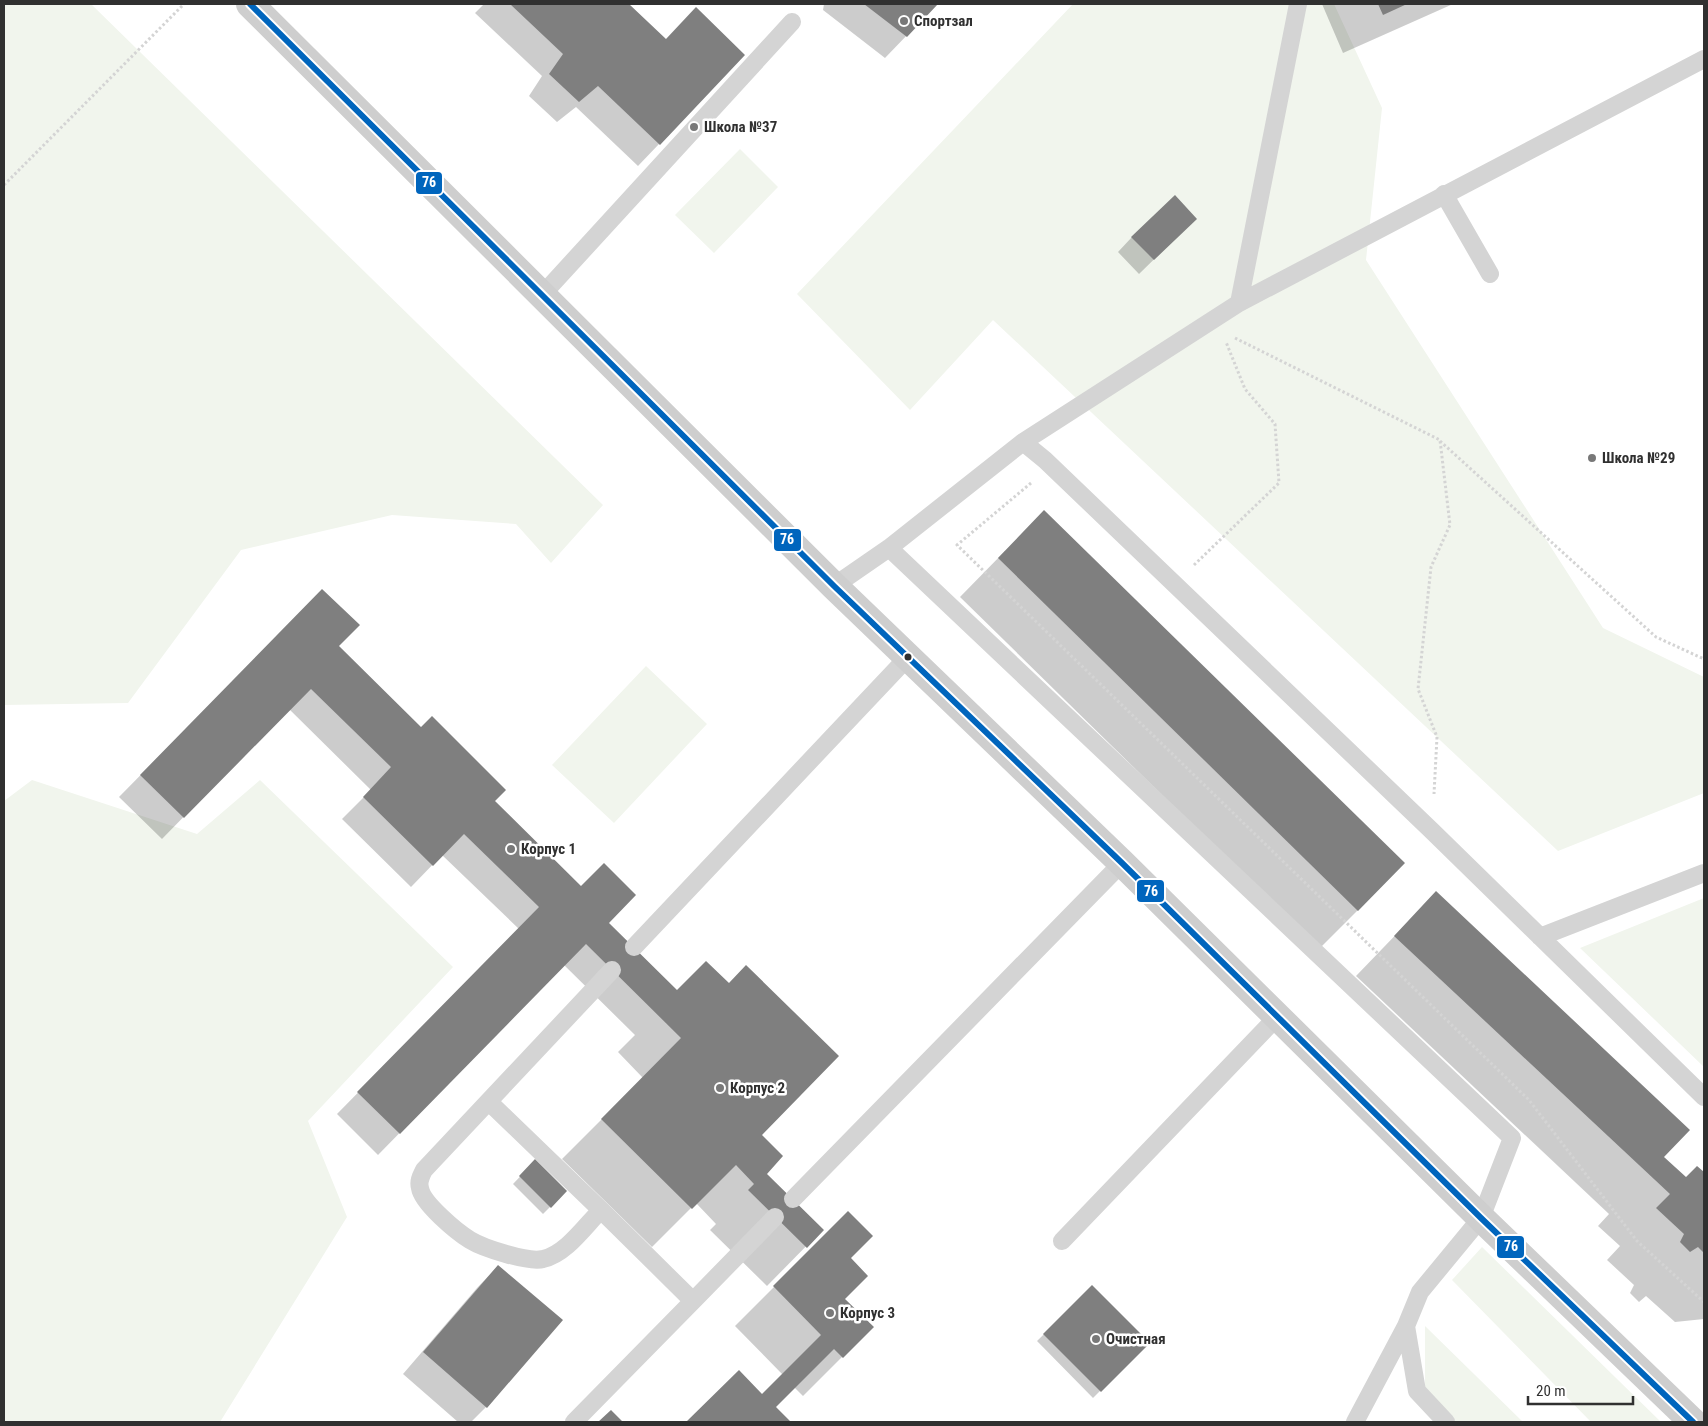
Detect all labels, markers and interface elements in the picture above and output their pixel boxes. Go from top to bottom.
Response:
place label: Спортзал [914,12,973,30]
marker: Спортзал [898,15,910,27]
place label: Школа №37 [704,118,777,136]
marker: Школа №37 [688,121,700,133]
line badge: 76 [415,171,443,195]
text: 76 [422,174,436,190]
place label: Школа №29 [1602,449,1675,467]
marker: Школа №29 [1586,452,1598,464]
line badge: 76 [773,528,802,552]
text: 76 [780,531,794,547]
unlabelled marker [903,652,913,662]
place label: Корпус 1 [521,840,576,858]
marker: Корпус 1 [505,843,517,855]
line badge: 76 [1136,879,1165,903]
text: 76 [1144,883,1158,899]
place label: Корпус 2 [730,1079,785,1097]
marker: Корпус 2 [714,1082,726,1094]
line badge: 76 [1496,1235,1525,1259]
text: 76 [1504,1238,1518,1254]
place label: Корпус 3 [840,1304,895,1322]
marker: Корпус 3 [824,1307,836,1319]
place label: Очистная [1106,1330,1166,1348]
marker: Очистная [1090,1333,1102,1345]
scale bar [1528,1374,1633,1406]
text: 20 m [1536,1382,1566,1400]

